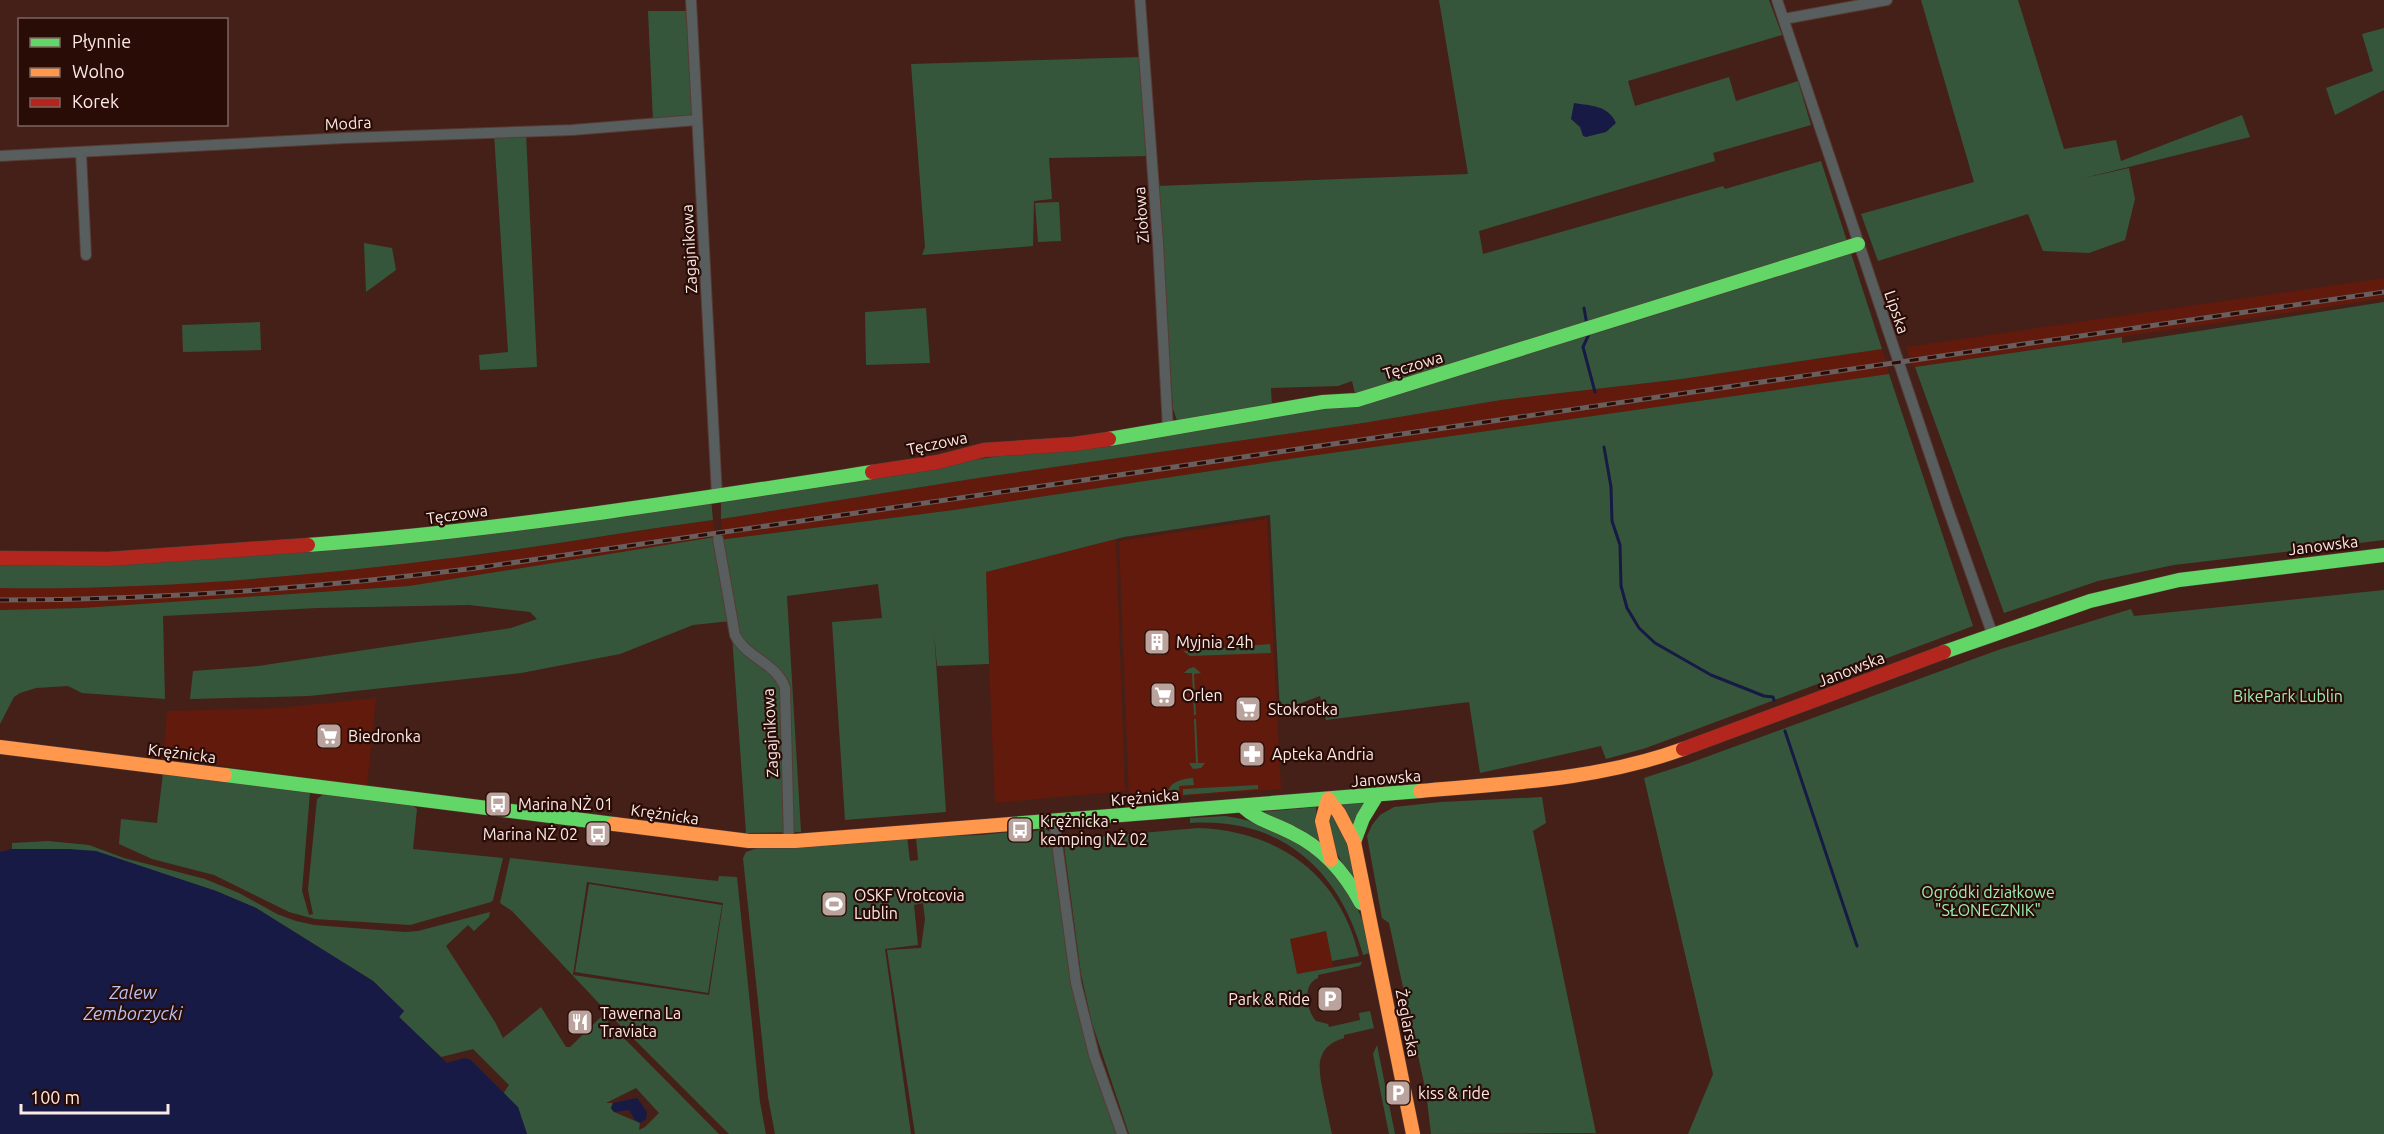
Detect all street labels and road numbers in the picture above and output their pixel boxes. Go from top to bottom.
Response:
street label: Modra [324,113,372,133]
street label: Ziołowa [1130,186,1152,244]
street label: Zagajnikowa [678,204,700,294]
street label: Lipska [1881,288,1913,336]
street label: Tęczowa [1381,347,1445,383]
street label: Tęczowa [905,428,969,458]
street label: Tęczowa [425,501,489,527]
street label: Janowska [2287,532,2359,558]
street label: Janowska [1815,648,1887,690]
street label: Zagajnikowa [759,688,781,778]
street label: Krężnicka [147,740,217,766]
street label: Janowska [1350,766,1422,790]
street label: Krężnicka [1110,785,1180,809]
street label: Krężnicka [630,800,700,828]
street label: Żeglarska [1393,988,1423,1058]

